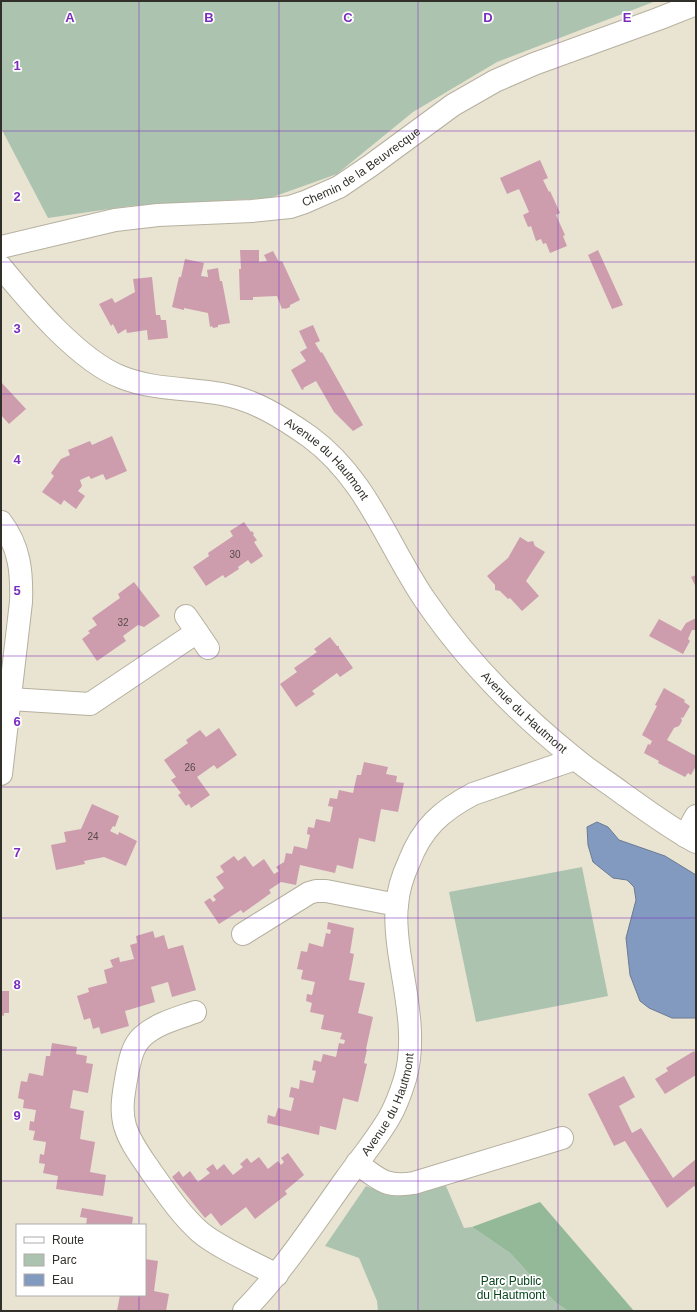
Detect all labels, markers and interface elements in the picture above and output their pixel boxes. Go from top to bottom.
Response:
text: A [65,10,75,25]
text: B [204,10,214,25]
text: C [343,10,353,25]
text: D [483,10,493,25]
text: E [623,10,632,25]
text: 1 [13,58,21,73]
street label: Chemin de la Beuvrecque [300,124,424,209]
text: 2 [13,189,21,204]
text: 3 [13,321,21,336]
street label: Avenue du Hautmont [282,415,372,503]
text: 4 [13,452,21,467]
house number: 30 [229,549,241,560]
text: 5 [13,583,21,598]
house number: 32 [117,617,129,628]
street label: Avenue du Hautmont [478,669,570,757]
text: 6 [13,714,21,729]
house number: 26 [184,762,196,773]
house number: 24 [87,831,99,842]
text: 7 [13,845,21,860]
text: 8 [13,977,21,992]
street label: Avenue du Hautmont [359,1052,417,1158]
text: 9 [13,1108,21,1123]
legend [16,1224,146,1296]
text: Route [52,1233,84,1247]
text: Parc [52,1253,77,1267]
text: Eau [52,1273,73,1287]
park label: Parc Public du Hautmont [477,1274,546,1302]

